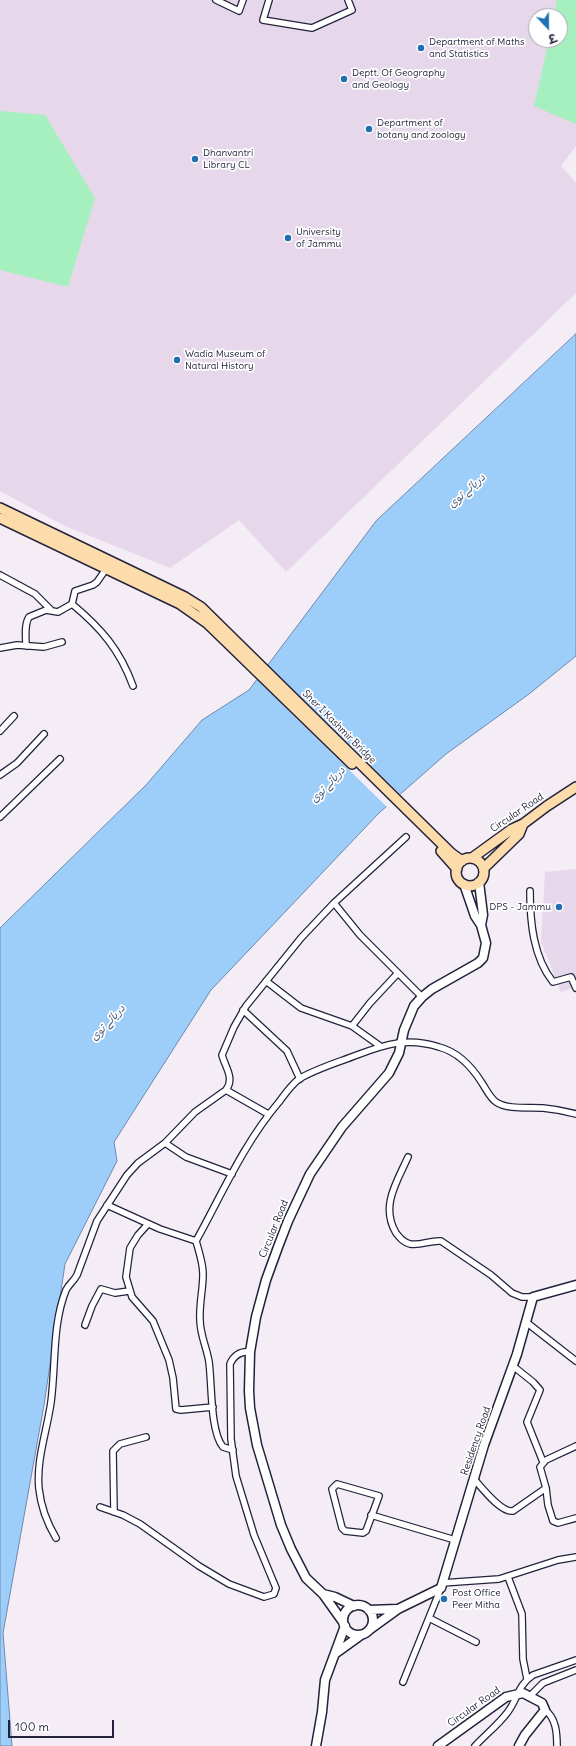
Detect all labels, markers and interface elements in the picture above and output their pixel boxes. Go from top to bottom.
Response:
north arrow [528,8,568,48]
text: उ [546,30,558,46]
place label: Department of Maths and Statistics [429,36,525,60]
marker: Department of Maths and Statistics [416,43,426,53]
place label: Deptt. Of Geography and Geology [352,67,445,90]
marker: Deptt. Of Geography and Geology [339,74,349,84]
place label: Department of botany and zoology [377,117,466,140]
marker: Department of botany and zoology [364,124,374,134]
place label: Dhanvantri Library CL [203,147,253,170]
marker: Dhanvantri Library CL [190,154,200,164]
place label: University of Jammu [296,226,341,250]
marker: University of Jammu [283,233,293,243]
place label: Wadia Museum of Natural History [185,348,265,372]
marker: Wadia Museum of Natural History [172,355,182,365]
water label: دریائے توی [446,471,488,511]
street label: Sher I Kashmir Bridge [300,688,378,766]
water label: دریائے توی [308,764,348,806]
street label: Circular Road [488,791,546,835]
place label: DPS - Jammu [489,901,551,913]
marker: DPS - Jammu [554,902,564,912]
water label: دریائے توی [88,1002,128,1044]
street label: Circular Road [257,1198,291,1260]
street label: Residency Road [459,1405,493,1477]
place label: Post Office Peer Mitha [452,1587,501,1610]
marker: Post Office Peer Mitha [439,1594,449,1604]
street label: Circular Road [445,1684,503,1730]
scale bar [10,1712,116,1738]
text: 100 m [15,1719,49,1734]

